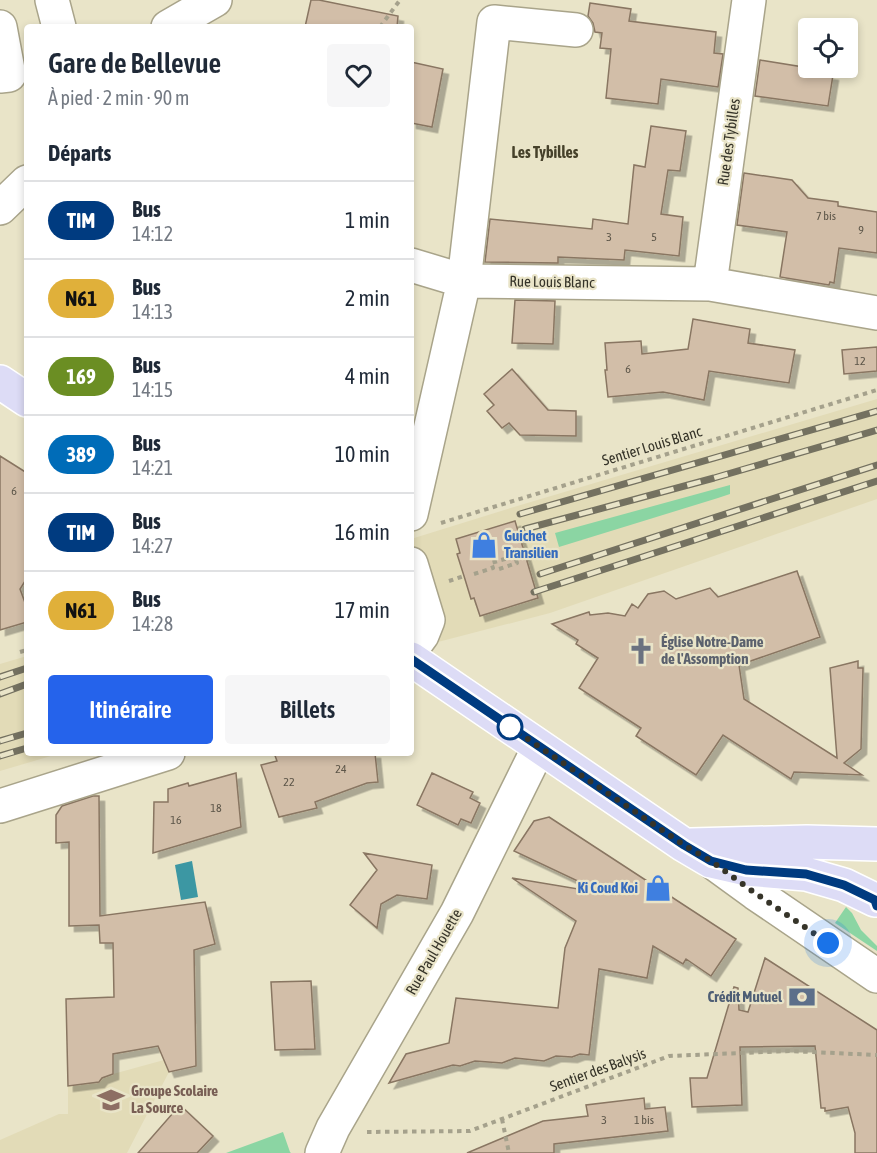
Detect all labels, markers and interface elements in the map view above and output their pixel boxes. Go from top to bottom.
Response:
map controls [798,18,858,78]
button: locate [798,18,858,78]
button: heart [327,44,390,107]
text: Gare de Bellevue [48,47,221,79]
text: À pied · 2 min · 90 m [48,86,189,109]
street label: Rue des Tybilles [714,97,743,186]
text: Départs [48,140,111,166]
district label: Les Tybilles [512,143,579,161]
text: Bus [132,196,161,222]
text: 1 min [345,207,390,233]
text: TIM [67,208,95,232]
house number: 7 bis [816,209,836,223]
text: 14:12 [132,222,173,245]
house number: 9 [858,223,864,237]
house number: 3 [606,230,612,244]
house number: 5 [651,230,657,244]
street label: Rue Louis Blanc [509,272,595,291]
text: Bus [132,274,161,300]
text: 2 min [345,285,390,311]
text: N61 [65,286,97,310]
text: 14:13 [132,300,173,323]
text: Bus [132,352,161,378]
house number: 12 [854,354,866,368]
house number: 6 [625,362,631,376]
text: 4 min [345,363,390,389]
text: 169 [66,364,96,388]
text: 14:15 [132,378,173,401]
street label: Sentier Louis Blanc [600,422,704,469]
text: Bus [132,430,161,456]
text: 10 min [335,441,390,467]
text: 389 [66,442,96,466]
text: 14:21 [132,456,173,479]
house number: 6 [11,484,17,498]
text: Bus [132,508,161,534]
text: 16 min [335,519,390,545]
text: TIM [67,520,95,544]
place label: Guichet Transilien [504,527,558,561]
shop icon: Guichet Transilien [469,530,499,560]
text: 14:27 [132,534,173,557]
text: Bus [132,586,161,612]
text: 17 min [335,597,390,623]
text: N61 [65,598,97,622]
text: 14:28 [132,612,173,635]
place label: Église Notre-Dame de l'Assomption [661,633,764,667]
church icon: Église Notre-Dame de l'Assomption [626,636,656,666]
button: Itinéraire [48,675,213,744]
button: Billets [225,675,390,744]
unlabelled marker [497,714,523,740]
house number: 24 [335,762,347,776]
house number: 22 [283,775,295,789]
house number: 18 [210,801,222,815]
house number: 16 [170,813,182,827]
shop icon: Ki Coud Koi [643,873,673,903]
place label: Ki Coud Koi [577,879,638,896]
street label: Rue Paul Houette [402,906,465,998]
your location [813,928,843,958]
bank icon: Crédit Mutuel [787,982,817,1012]
place label: Crédit Mutuel [708,988,783,1005]
street label: Sentier des Balysis [548,1044,648,1095]
place label: Groupe Scolaire La Source [131,1082,218,1116]
school or university icon: Groupe Scolaire La Source [96,1085,126,1115]
house number: 3 [601,1113,607,1127]
house number: 1 bis [634,1113,654,1127]

